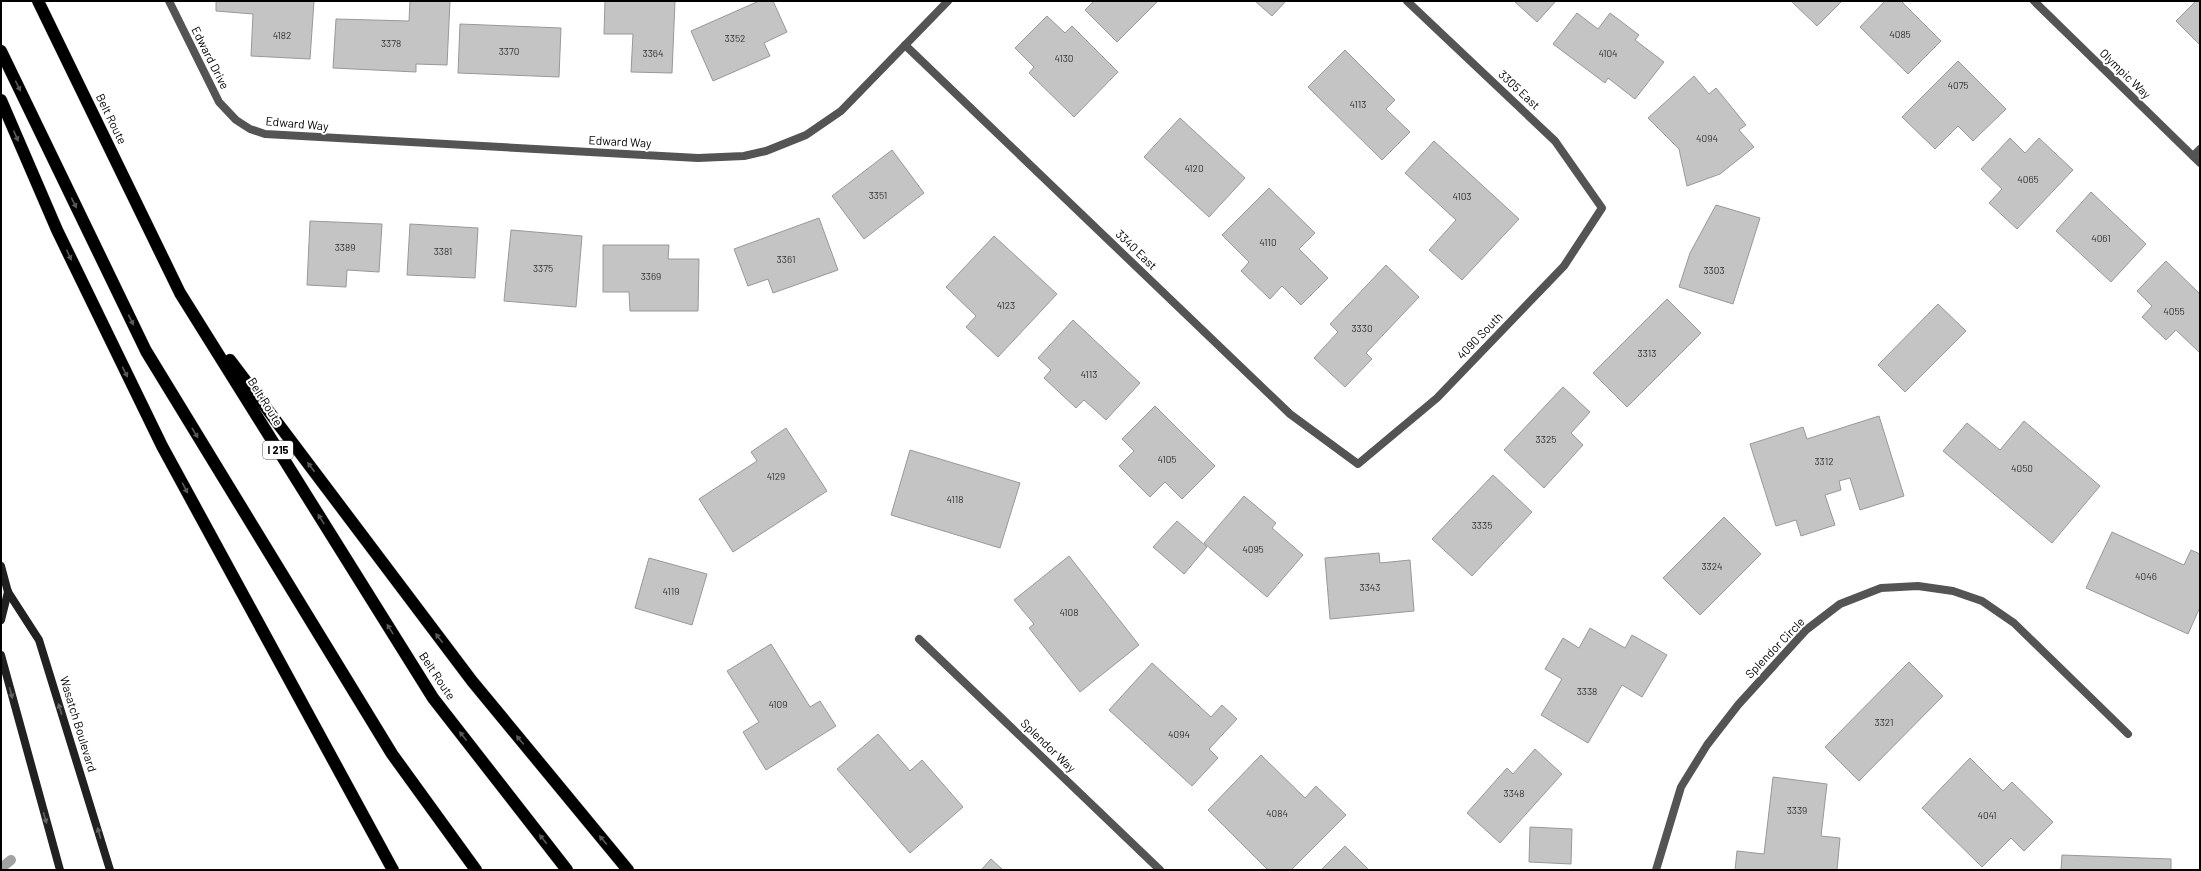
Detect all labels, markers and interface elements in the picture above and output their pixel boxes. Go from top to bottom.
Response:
street label: Edward Drive [189,24,233,91]
house number: 4085 [1889,28,1911,40]
house number: 4182 [273,29,291,41]
house number: 3352 [725,32,745,44]
house number: 3378 [381,37,401,49]
house number: 3370 [499,45,519,57]
street label: Olympic Way [2097,45,2154,101]
house number: 3364 [643,47,663,59]
house number: 4104 [1598,47,1618,59]
house number: 4130 [1055,52,1073,64]
street label: 3305 East [1496,67,1543,112]
house number: 4075 [1947,79,1969,91]
one-way arrow [15,80,21,92]
street label: Belt Route [94,91,130,146]
house number: 4113 [1350,98,1366,110]
street label: Edward Way [265,113,330,133]
one-way arrow [14,131,20,143]
street label: Edward Way [588,132,652,150]
house number: 4094 [1696,132,1718,144]
house number: 4120 [1184,162,1204,174]
house number: 4065 [2017,173,2039,185]
house number: 3351 [869,189,887,201]
house number: 4103 [1453,190,1471,202]
one-way arrow [71,198,77,209]
street label: 3340 East [1113,226,1160,272]
house number: 4061 [2091,232,2111,244]
house number: 4110 [1259,236,1277,248]
house number: 3389 [335,241,355,253]
house number: 3381 [434,245,452,257]
one-way arrow [66,249,72,261]
house number: 3361 [777,253,795,265]
house number: 3375 [533,262,553,274]
house number: 3303 [1703,264,1725,276]
house number: 3369 [641,270,661,282]
house number: 4123 [997,299,1015,311]
house number: 4055 [2163,305,2185,317]
street label: 4090 South [1454,309,1505,362]
one-way arrow [128,315,134,326]
house number: 3330 [1351,322,1373,334]
house number: 3313 [1638,347,1656,359]
one-way arrow [122,367,128,378]
house number: 4113 [1081,368,1097,380]
street label: Belt Route [246,375,286,428]
one-way arrow [192,427,199,439]
house number: 3325 [1536,433,1556,445]
road number: I 215 [263,441,293,459]
house number: 4105 [1158,453,1176,465]
house number: 3312 [1814,455,1834,467]
one-way arrow [307,462,315,472]
house number: 4050 [2011,462,2033,474]
house number: 4129 [767,470,785,482]
one-way arrow [181,482,188,494]
house number: 4118 [947,493,963,505]
one-way arrow [318,513,325,525]
house number: 3335 [1472,519,1492,531]
house number: 4095 [1242,543,1264,555]
house number: 3324 [1701,560,1723,572]
house number: 4046 [2135,570,2157,582]
house number: 3343 [1360,581,1380,593]
house number: 4119 [663,585,679,597]
house number: 4108 [1060,606,1078,618]
street label: Splendor Circle [1742,614,1807,681]
one-way arrow [387,623,394,635]
one-way arrow [435,633,443,644]
street label: Belt Route [417,649,459,702]
street label: Wasatch Boulevard [58,674,100,773]
house number: 3338 [1577,685,1597,697]
one-way arrow [8,687,14,699]
house number: 4109 [769,698,787,710]
one-way arrow [57,702,63,714]
street label: Splendor Way [1018,716,1079,775]
house number: 3321 [1874,716,1894,728]
house number: 4094 [1168,728,1190,740]
one-way arrow [459,731,468,742]
one-way arrow [516,734,525,745]
house number: 3348 [1503,787,1525,799]
house number: 3339 [1787,804,1807,816]
house number: 4084 [1266,807,1288,819]
house number: 4041 [1977,809,1997,821]
one-way arrow [42,812,48,824]
one-way arrow [96,826,102,838]
one-way arrow [539,834,547,845]
one-way arrow [599,835,608,845]

